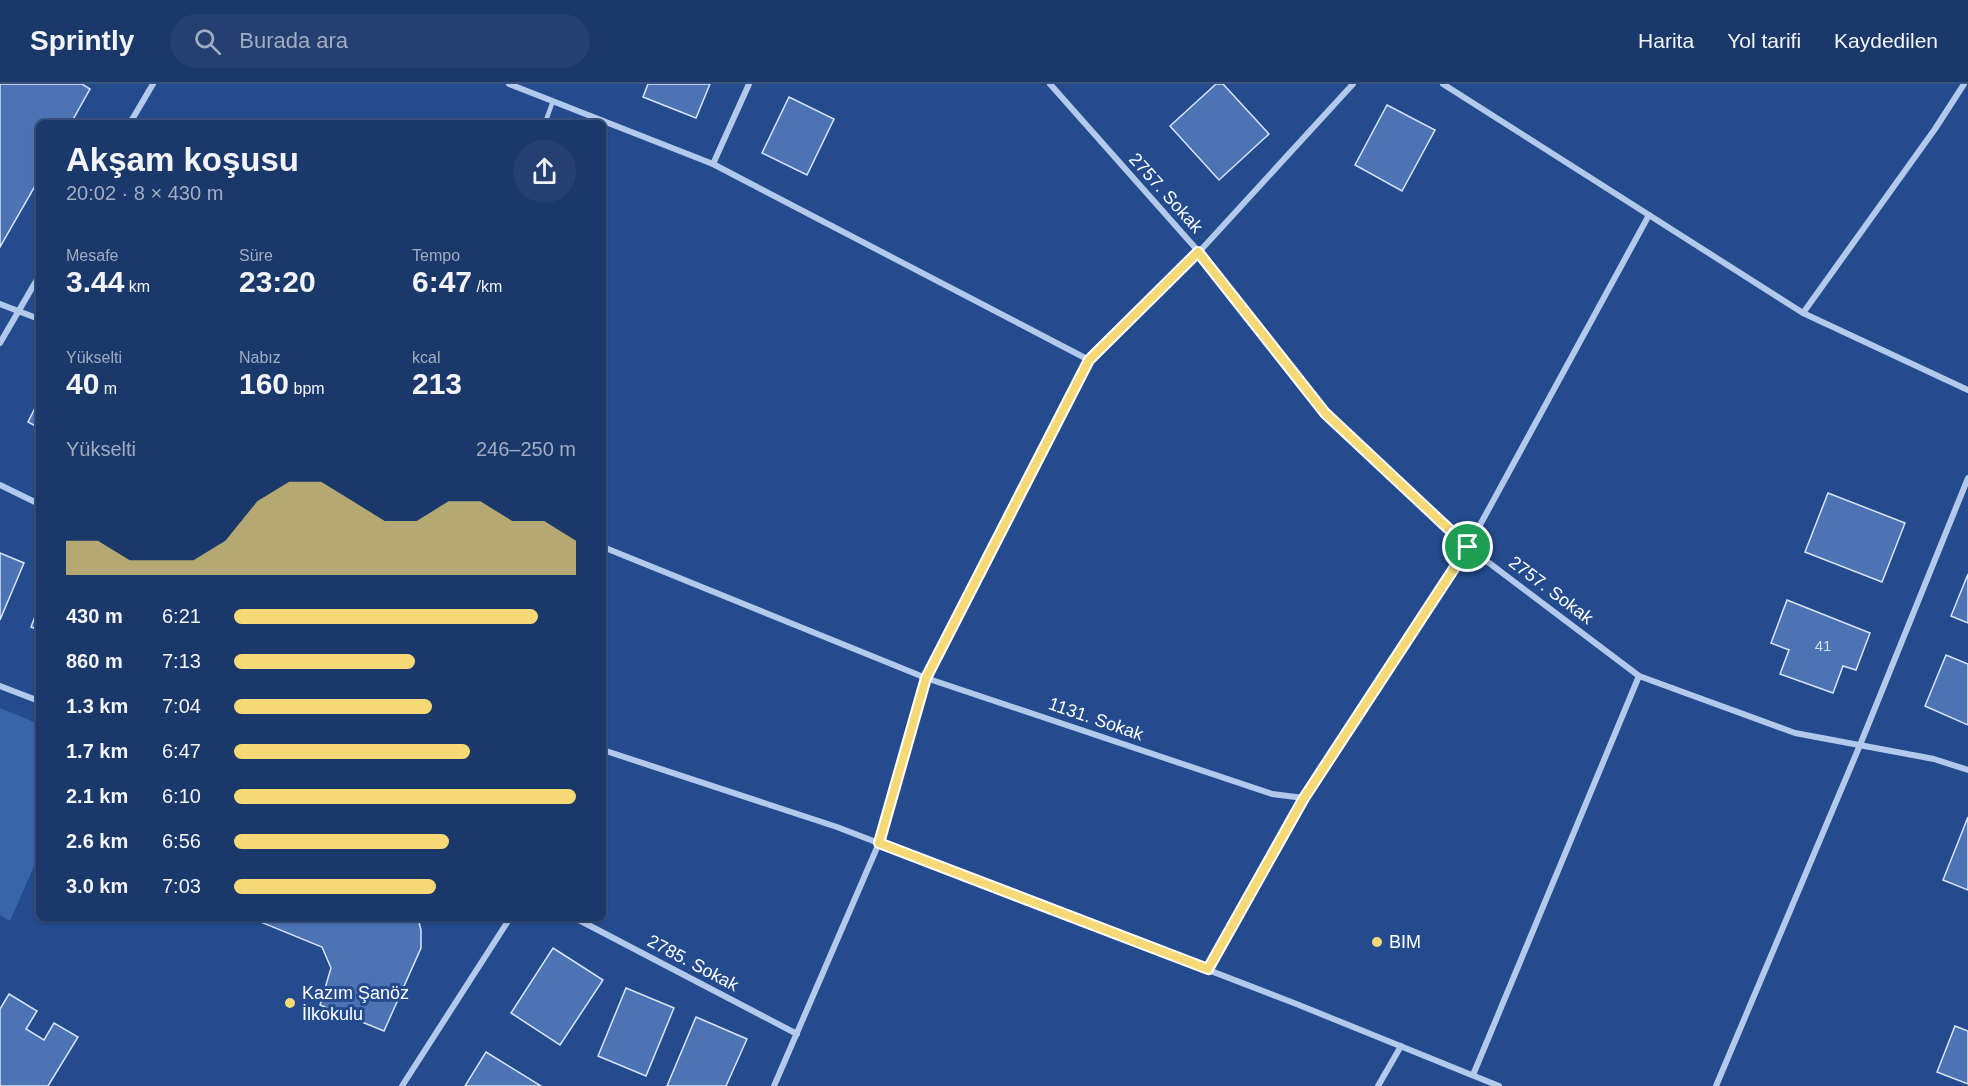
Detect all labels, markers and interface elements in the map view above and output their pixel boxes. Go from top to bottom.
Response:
search box [170,14,590,68]
text: Sprintly [30,25,134,56]
icon: search [191,25,224,58]
text: Burada ara [239,28,348,53]
text: Harita [1638,29,1694,52]
text: Yol tarifi [1727,29,1801,52]
text: Kaydedilen [1834,29,1938,52]
button: share [513,140,576,203]
text: Akşam koşusu [66,141,299,178]
street label: 2757. Sokak [1125,149,1208,238]
text: 20:02 · 8 × 430 m [66,182,223,204]
text: Mesafe [66,247,118,264]
text: Süre [239,247,273,264]
text: Tempo [412,247,460,264]
text: 3.44 [66,265,124,298]
text: 23:20 [239,265,316,298]
text: 6:47 [412,265,472,298]
text: km [124,278,150,295]
text: /km [472,278,502,295]
text: Yükselti [66,349,122,366]
text: Nabız [239,349,281,366]
text: kcal [412,349,440,366]
text: 40 [66,367,99,400]
text: 160 [239,367,289,400]
text: 213 [412,367,462,400]
text: m [99,380,117,397]
text: bpm [289,380,325,397]
text: Yükselti [66,438,136,460]
text: 246–250 m [476,438,576,460]
pin [1442,521,1493,572]
icon: arrive [1451,530,1484,563]
street label: 2757. Sokak [1505,552,1598,629]
text: 430 m [66,605,123,627]
text: 6:21 [162,605,201,627]
house number: 41 [1815,637,1831,654]
text: 860 m [66,650,123,672]
text: 7:13 [162,650,201,672]
street label: 1131. Sokak [1046,693,1147,745]
text: 1.3 km [66,695,128,717]
text: 7:04 [162,695,201,717]
text: 1.7 km [66,740,128,762]
text: 6:47 [162,740,201,762]
text: 2.1 km [66,785,128,807]
text: 6:10 [162,785,201,807]
text: 2.6 km [66,830,128,852]
text: 6:56 [162,830,201,852]
text: 3.0 km [66,875,128,897]
text: 7:03 [162,875,201,897]
street label: 2785. Sokak [644,931,743,996]
place label: BIM [1389,932,1421,952]
marker: BIM [1370,935,1384,949]
place label: Kazım Şanöz İlkokulu [302,983,409,1024]
marker: Kazım Şanöz İlkokulu [283,996,297,1010]

